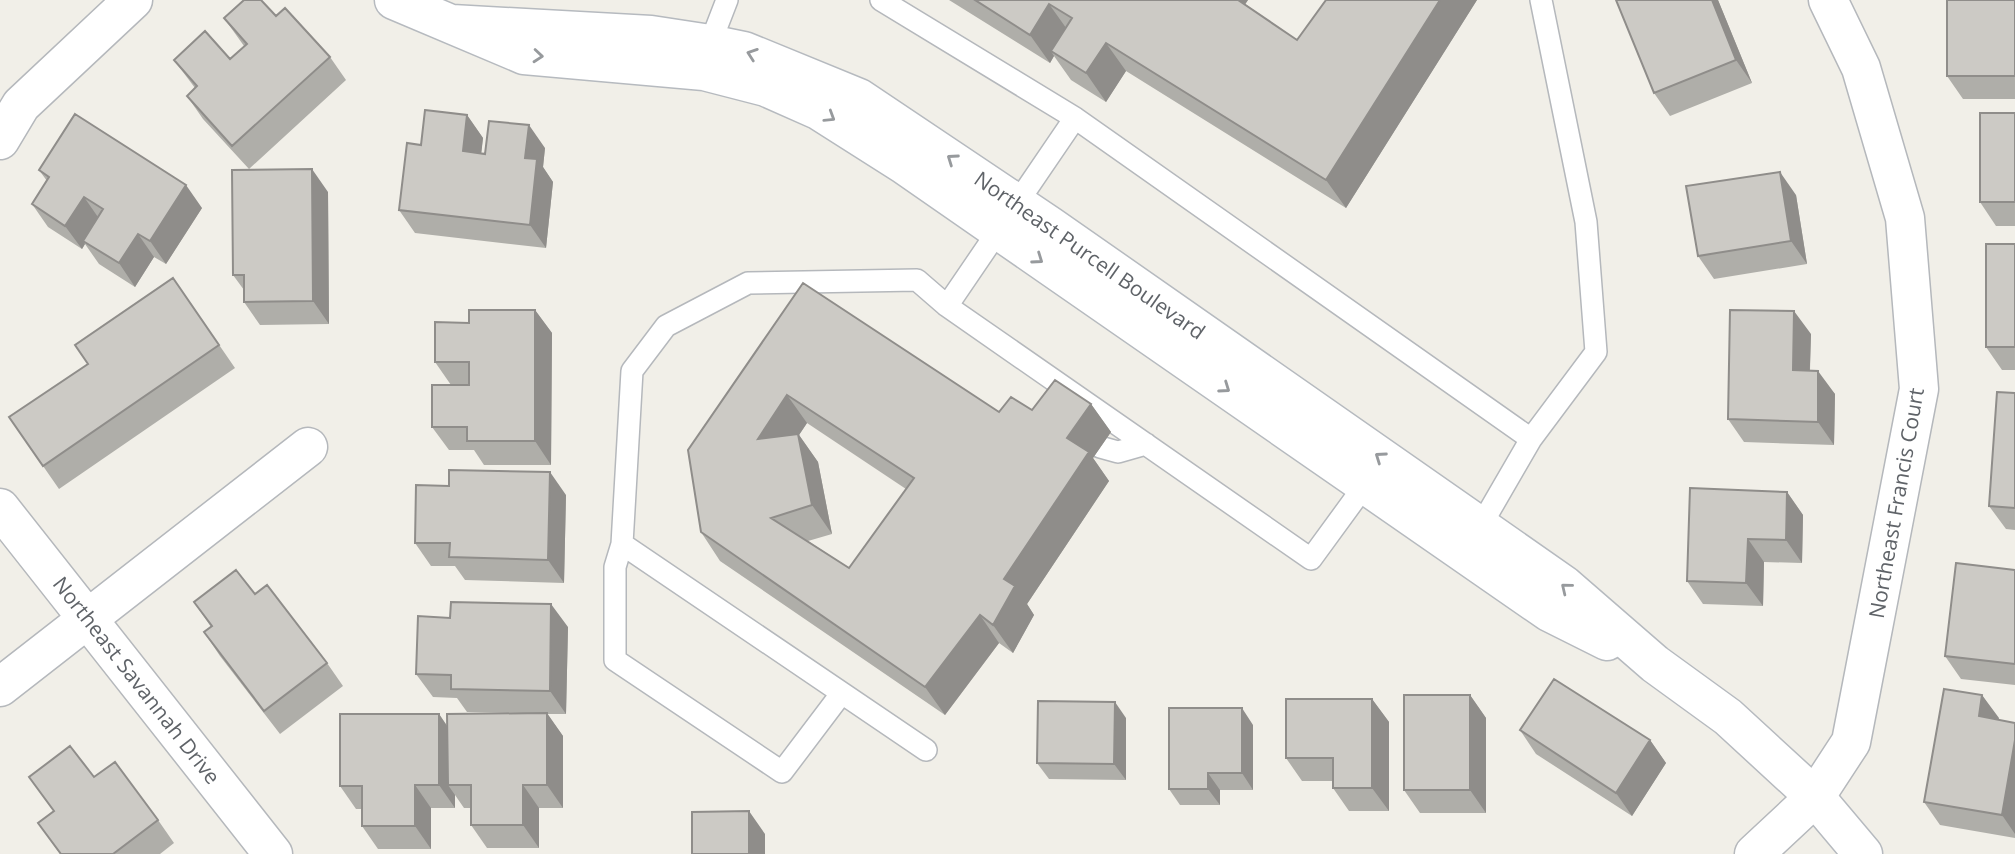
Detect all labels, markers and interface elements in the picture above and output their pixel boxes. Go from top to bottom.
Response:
one-way arrow [533,48,544,63]
one-way arrow [746,48,758,62]
one-way arrow [822,109,835,122]
one-way arrow [947,155,960,167]
street label: Northeast Purcell Boulevard [969,164,1211,346]
one-way arrow [1030,251,1043,263]
one-way arrow [1217,380,1230,392]
street label: Northeast Francis Court [1862,386,1930,620]
one-way arrow [1375,453,1388,465]
street label: Northeast Savannah Drive [47,570,227,790]
one-way arrow [1561,584,1574,596]

